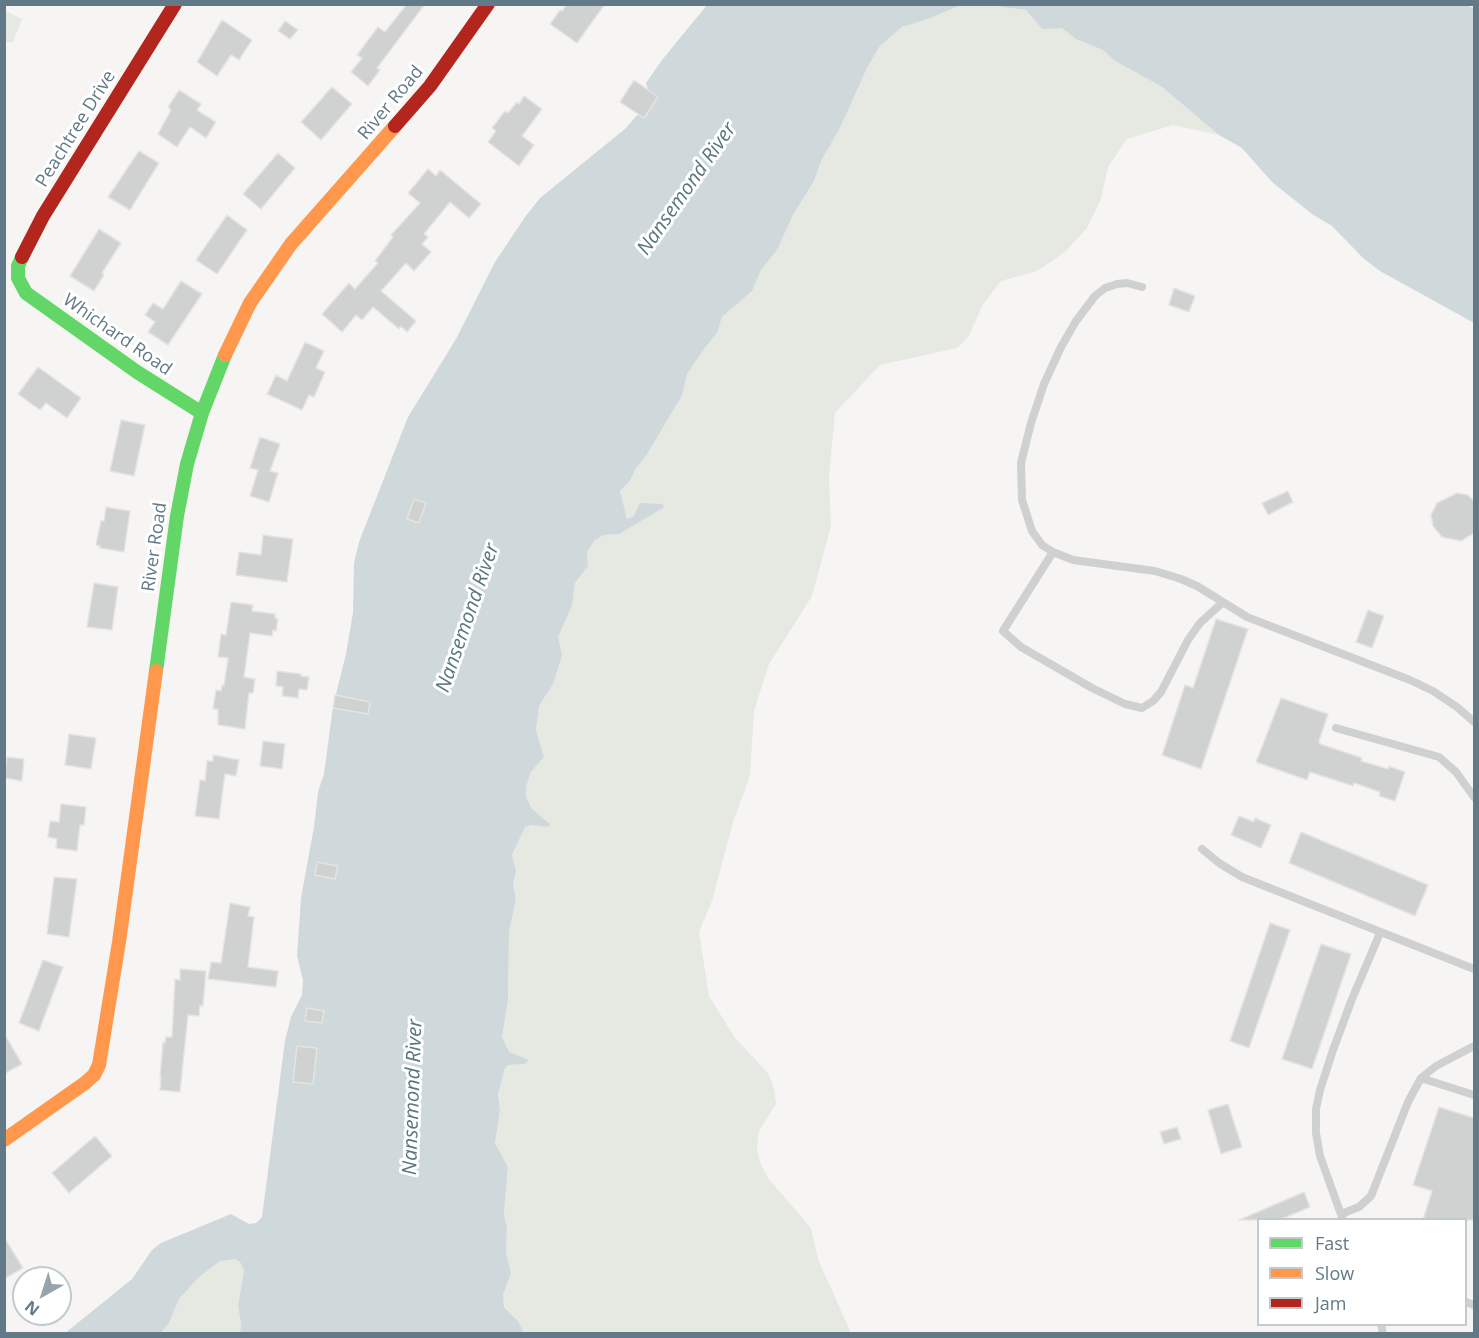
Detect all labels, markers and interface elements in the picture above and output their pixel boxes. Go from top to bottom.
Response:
street label: River Road [354,62,428,144]
street label: Peachtree Drive [32,67,120,191]
water label: Nansemond River [632,118,742,260]
street label: Whichard Road [58,289,176,381]
street label: River Road [138,501,172,593]
water label: Nansemond River [431,540,505,696]
water label: Nansemond River [398,1019,428,1175]
legend [1257,1218,1467,1326]
text: Fast [1315,1231,1349,1255]
text: Slow [1315,1261,1354,1285]
north arrow [12,1266,72,1326]
text: Jam [1315,1291,1347,1315]
text: N [20,1296,44,1321]

